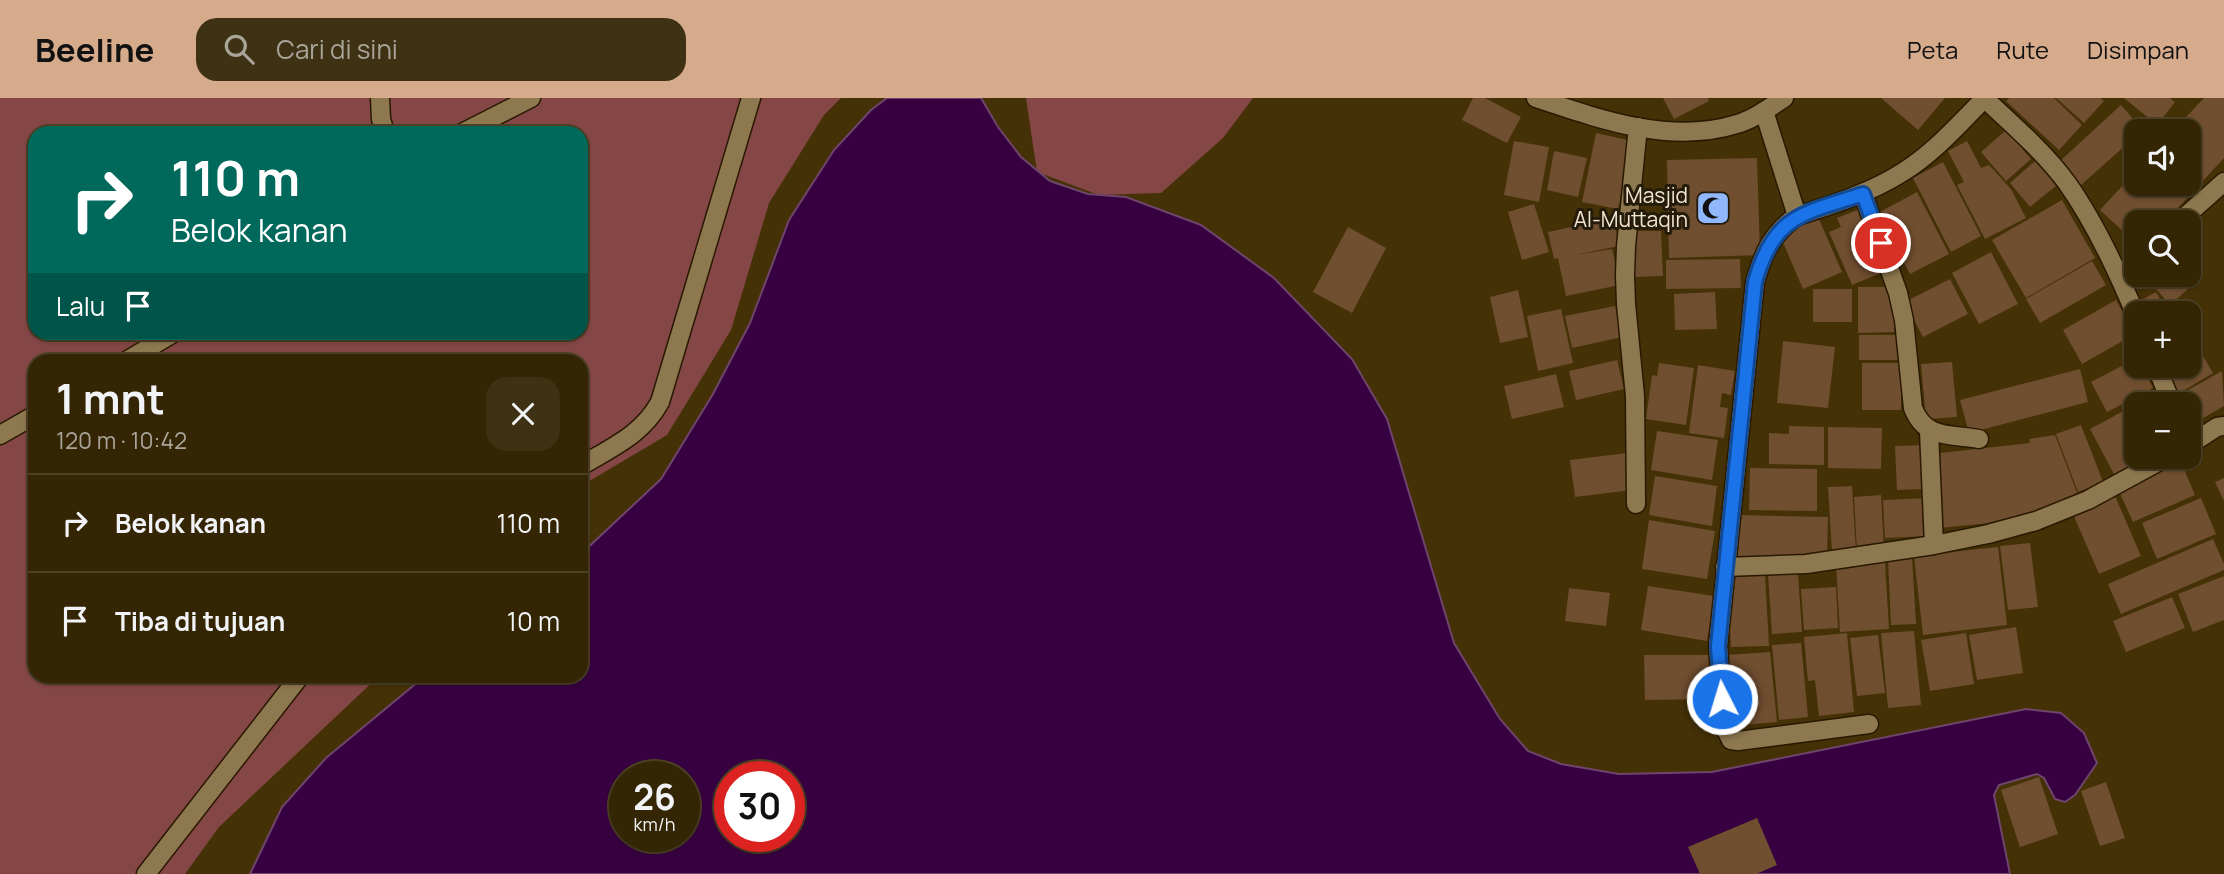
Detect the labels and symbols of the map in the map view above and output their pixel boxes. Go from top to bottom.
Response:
place label: Masjid Al-Muttaqin [1574,181,1688,233]
mosque icon: Masjid Al-Muttaqin [1694,189,1732,227]
pin [1851,213,1911,273]
position arrow [1685,662,1759,736]
speed limit sign: 30 [714,761,805,852]

